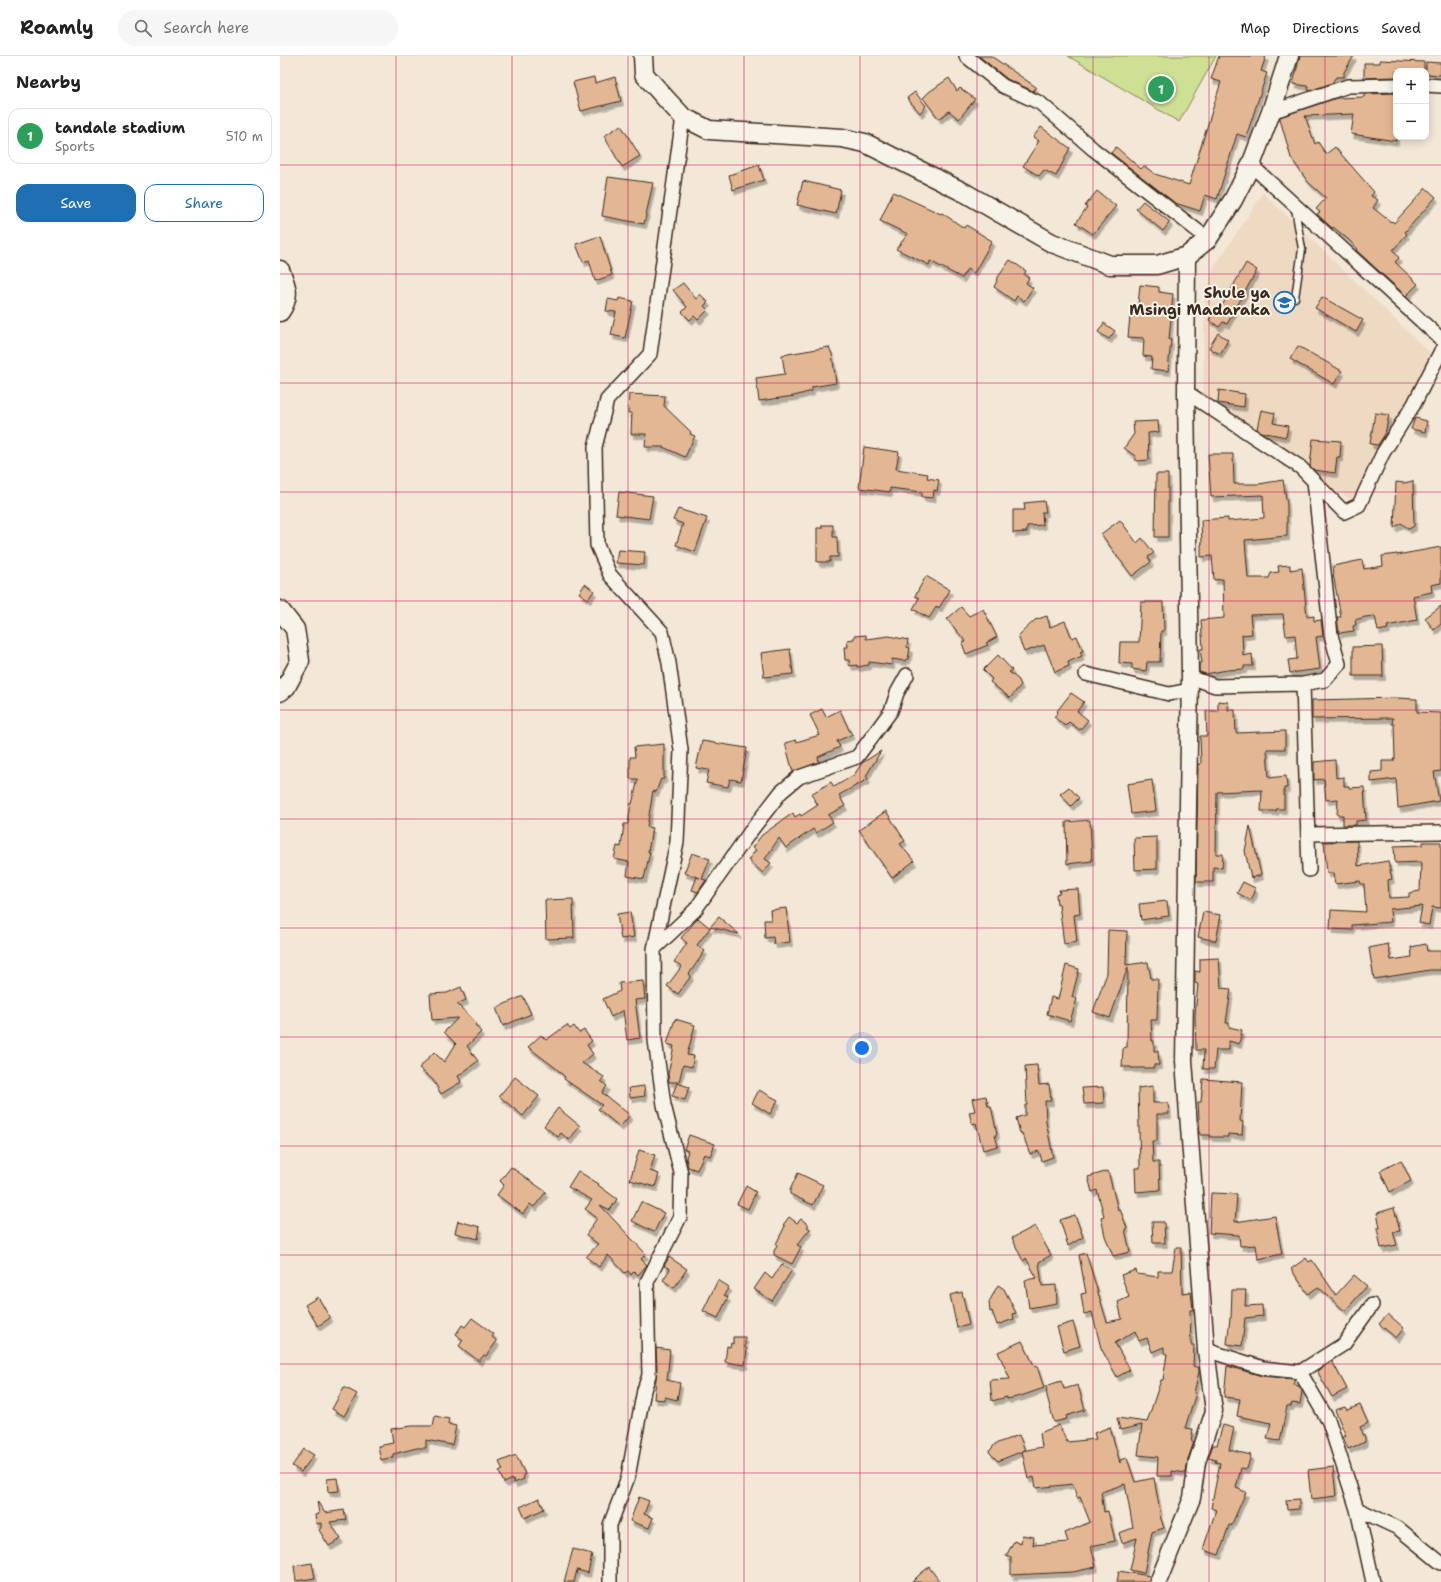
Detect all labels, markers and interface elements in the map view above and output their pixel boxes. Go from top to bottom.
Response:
search box [118,10,398,46]
text: Roamly [20,15,94,40]
icon: search [132,17,154,39]
text: Search here [164,18,249,38]
text: Map [1241,19,1271,37]
text: Directions [1293,19,1359,37]
text: Saved [1381,19,1421,37]
map controls [1393,68,1429,140]
button: + [1393,68,1429,104]
text: Nearby [16,71,81,93]
pin: 1 [1148,74,1174,104]
button: − [1393,104,1429,140]
text: tandale stadium [55,118,185,138]
text: 1 [27,128,33,145]
text: 510 m [226,128,263,145]
text: Sports [55,138,95,155]
button: Save [16,184,136,222]
button: Share [144,184,264,222]
place label: Shule ya Msingi Madaraka [1129,283,1271,320]
school or university icon: Shule ya Msingi Madaraka [1272,289,1298,315]
your location [852,1038,872,1058]

